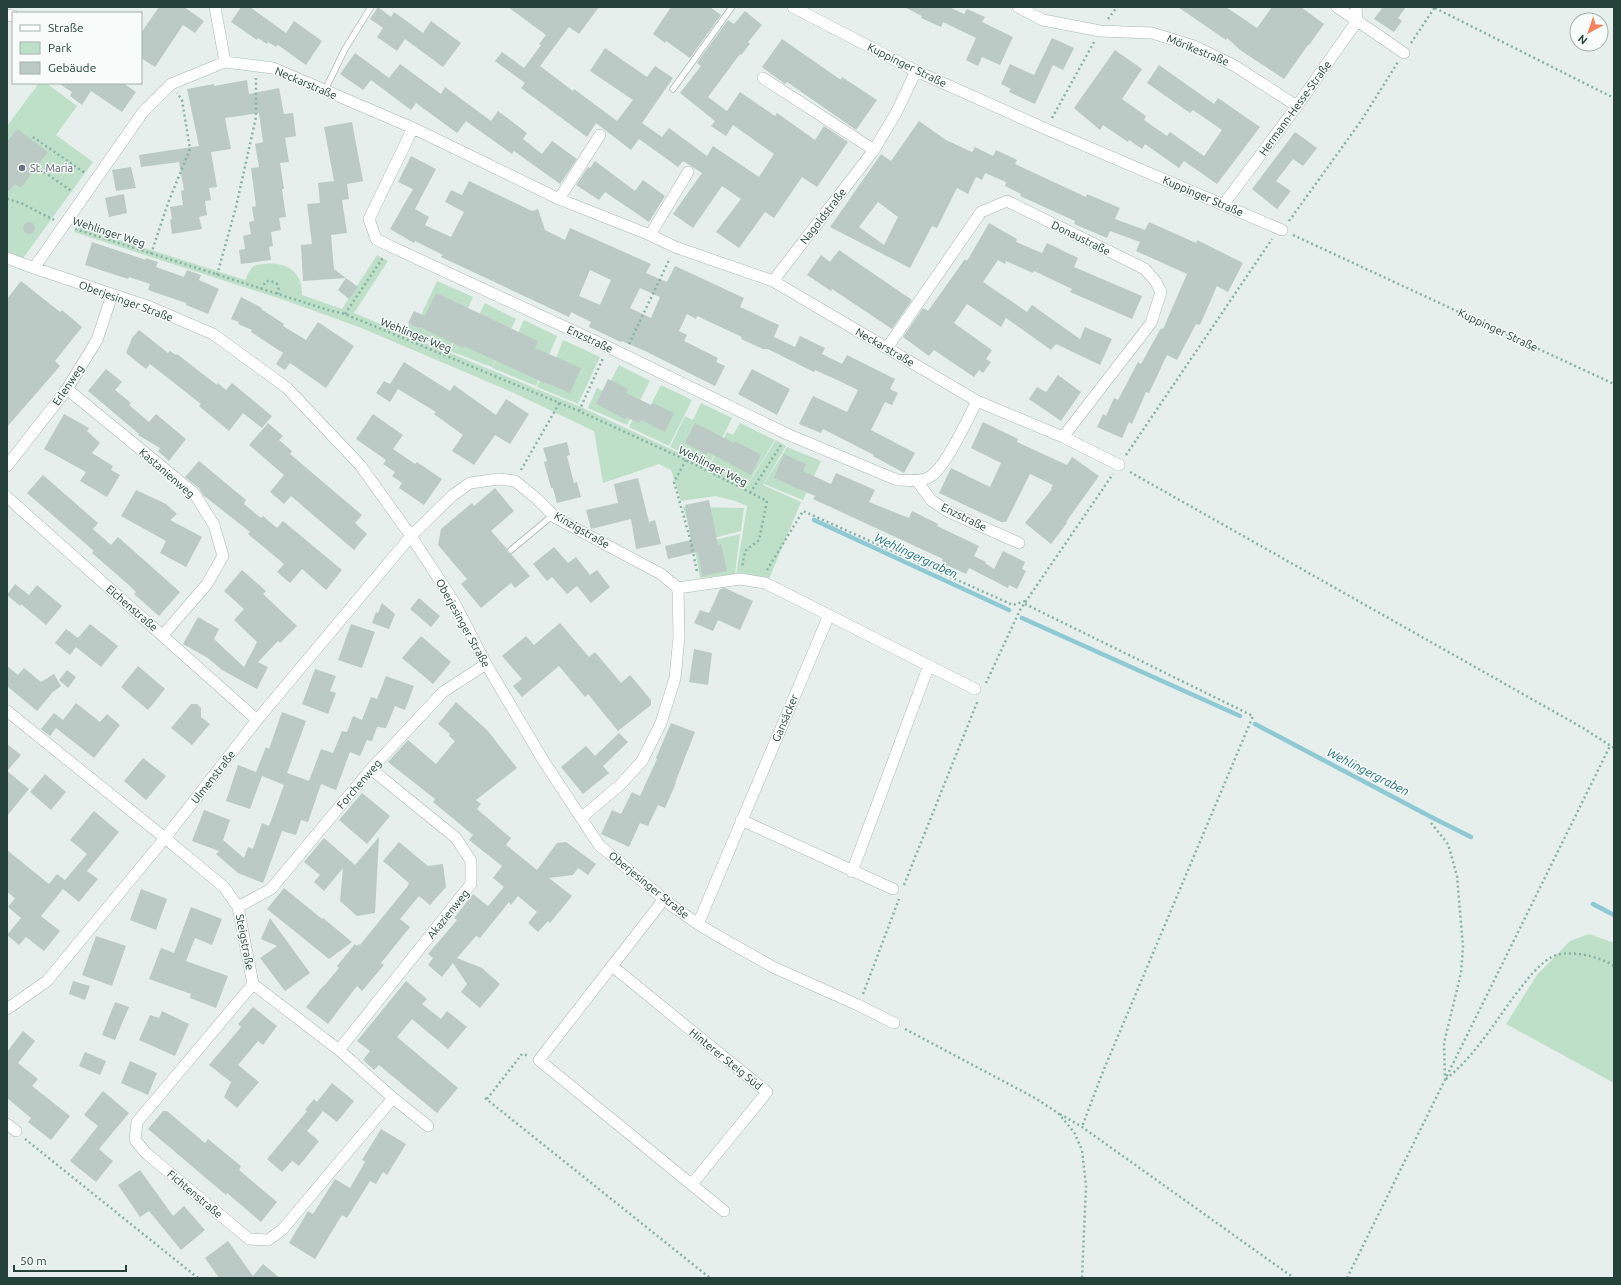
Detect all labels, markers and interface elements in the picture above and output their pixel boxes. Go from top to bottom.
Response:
legend [12,12,142,84]
north arrow [1569,12,1609,52]
text: Straße [48,21,84,34]
street label: Mörikestraße [1165,32,1231,68]
text: N [1576,32,1590,47]
text: Park [48,41,72,54]
street label: Kuppinger Straße [866,41,948,89]
street label: Hermann-Hesse-Straße [1257,58,1333,158]
text: Gebäude [48,61,96,74]
street label: Neckarstraße [273,65,339,101]
place label: St. Maria [30,162,73,174]
marker: St. Maria [17,163,27,173]
street label: Kuppinger Straße [1161,174,1245,218]
street label: Nagoldstraße [798,186,848,246]
street label: Wehlinger Weg [71,215,147,249]
street label: Donaustraße [1050,219,1112,257]
street label: Oberjesinger Straße [77,278,175,324]
street label: Kuppinger Straße [1456,306,1540,354]
street label: Wehlinger Weg [379,315,453,355]
street label: Enzstraße [565,323,615,355]
street label: Neckarstraße [853,325,917,369]
street label: Erlenweg [50,362,86,408]
street label: Wehlinger Weg [677,443,749,489]
street label: Kastanienweg [137,446,197,500]
street label: Enzstraße [939,501,989,533]
street label: Kinzigstraße [552,509,612,551]
water label: Wehlingergraben [873,531,960,581]
street label: Oberjesinger Straße [434,577,492,669]
street label: Eichenstraße [104,582,160,634]
street label: Gansäcker [770,692,801,744]
water label: Wehlingergraben [1325,745,1411,798]
street label: Ulmenstraße [189,748,237,806]
street label: Forchenweg [334,757,384,811]
street label: Oberjesinger Straße [607,849,691,921]
street label: Akazienweg [425,887,471,941]
street label: Steigstraße [234,913,256,971]
street label: Hinterer Steig Süd [687,1026,765,1092]
street label: Fichtenstraße [165,1168,225,1220]
scale bar [14,1247,126,1273]
text: 50 m [20,1254,47,1267]

